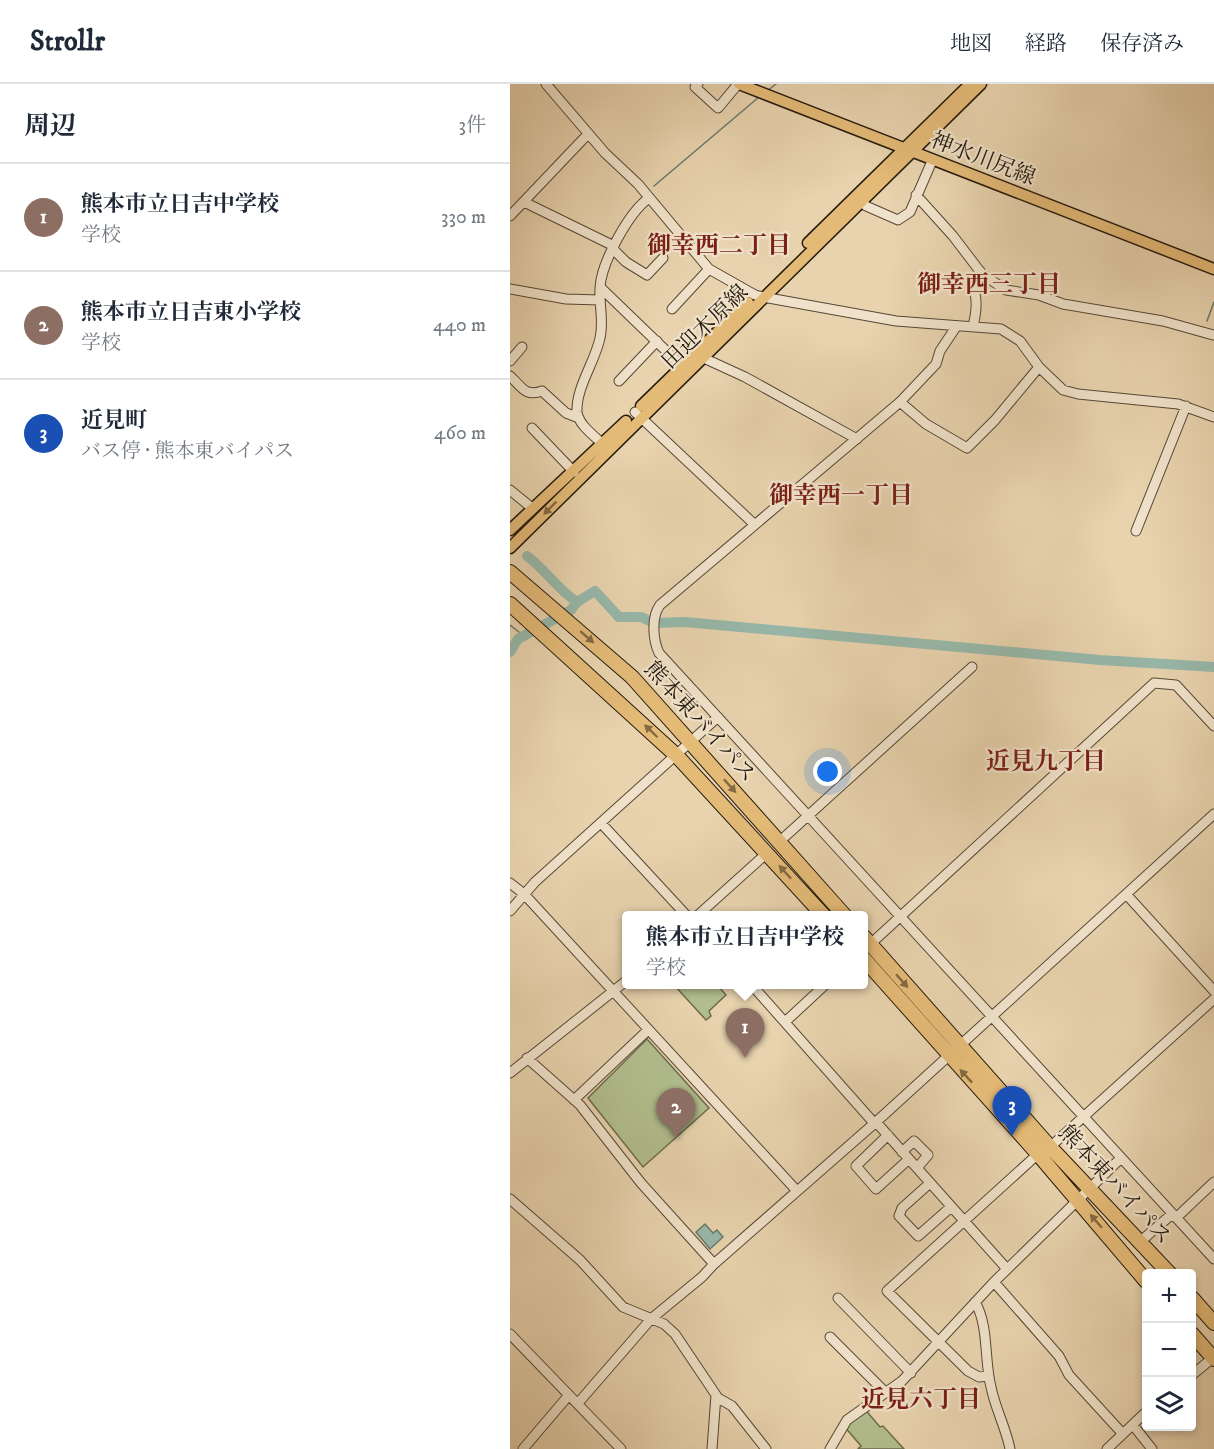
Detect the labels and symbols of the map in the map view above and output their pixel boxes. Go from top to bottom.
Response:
street label: 神水川尻線 [927,127,1039,191]
district label: 御幸西二丁目 [647,231,791,261]
district label: 御幸西三丁目 [917,270,1061,300]
street label: 田迎木原線 [656,279,754,375]
district label: 御幸西一丁目 [769,481,913,511]
one-way arrow [543,500,557,514]
one-way arrow [579,630,594,644]
street label: 熊本東バイパス [639,656,761,788]
one-way arrow [643,724,658,738]
district label: 近見九丁目 [986,747,1106,777]
your location [813,757,842,786]
one-way arrow [723,778,736,793]
one-way arrow [779,865,792,880]
one-way arrow [895,973,908,988]
pin: 1 [726,1008,764,1058]
one-way arrow [959,1068,973,1083]
pin: 3 [992,1086,1032,1136]
pin: 2 [656,1088,696,1138]
street label: 熊本東バイパス [1053,1120,1177,1250]
one-way arrow [1090,1213,1103,1229]
district label: 近見六丁目 [861,1385,981,1415]

